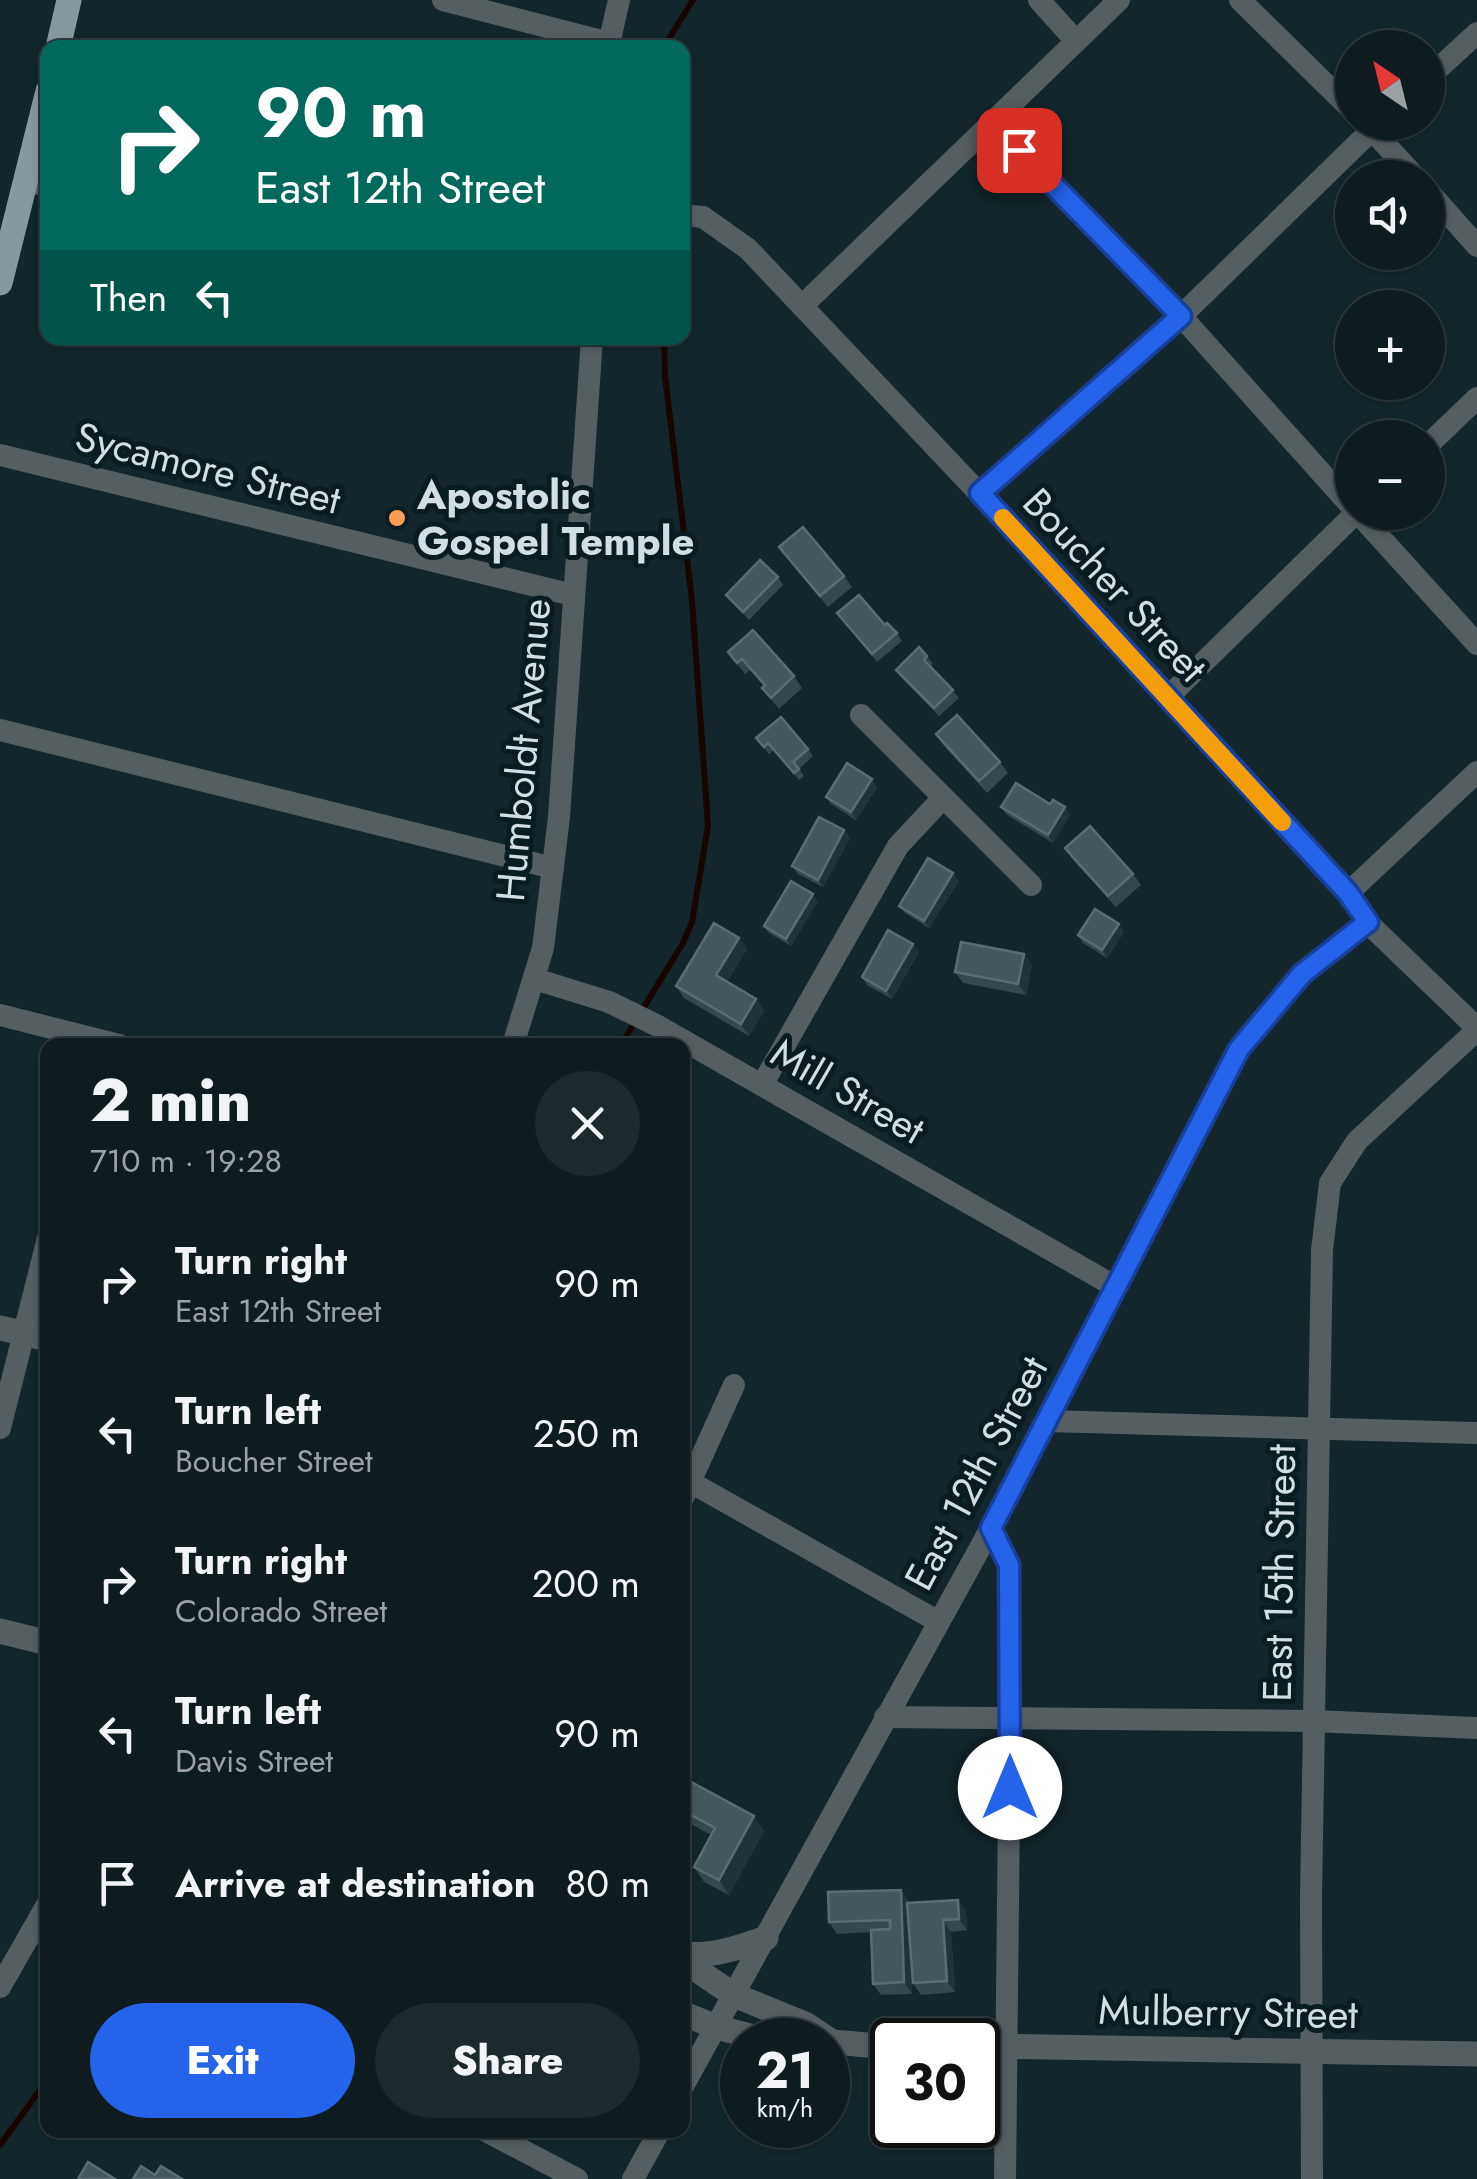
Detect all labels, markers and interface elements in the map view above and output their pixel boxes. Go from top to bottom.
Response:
north arrow [1335,30,1445,140]
map controls [1335,30,1445,530]
text: 90 m [255,62,427,163]
icon: right [90,80,220,210]
pin [977,108,1062,193]
icon: arrive [992,123,1047,178]
text: East 12th Street [255,155,545,220]
button: sound [1335,160,1445,270]
text: Then [90,270,167,325]
icon: left [187,270,242,325]
button: + [1335,290,1445,400]
street label: Sycamore Street [69,407,347,529]
button: − [1335,420,1445,530]
place label: Apostolic Gospel Temple [416,466,694,570]
street label: Boucher Street [1010,475,1221,695]
marker: Apostolic Gospel Temple [386,507,408,529]
street label: Humboldt Avenue [481,596,565,904]
street label: Mill Street [760,1024,936,1158]
text: 2 min [90,1057,251,1144]
button: close [535,1071,640,1176]
text: 710 m · 19:28 [90,1138,282,1184]
text: Turn right [175,1233,347,1288]
icon: right [90,1256,145,1311]
text: 90 m [554,1256,640,1311]
text: East 12th Street [175,1288,381,1334]
street label: East 12th Street [890,1345,1062,1600]
text: Turn left [175,1383,321,1438]
icon: left [90,1406,145,1461]
text: 250 m [533,1406,640,1461]
text: Boucher Street [175,1438,373,1484]
street label: East 15th Street [1248,1443,1310,1702]
text: Turn right [175,1533,347,1588]
icon: right [90,1556,145,1611]
text: 200 m [532,1556,640,1611]
text: Colorado Street [175,1588,387,1634]
text: Turn left [175,1683,321,1738]
icon: left [90,1706,145,1761]
text: 90 m [554,1706,640,1761]
position arrow [958,1736,1062,1840]
text: Davis Street [175,1738,333,1784]
icon: arrive [90,1856,145,1911]
text: Arrive at destination [175,1856,536,1911]
text: 80 m [566,1856,650,1911]
street label: Mulberry Street [1098,1981,1359,2043]
button: Exit [90,2003,355,2118]
button: Share [375,2003,640,2118]
speed limit sign: 30 [870,2018,1000,2148]
text: 21 [756,2034,814,2107]
text: km/h [757,2090,813,2126]

